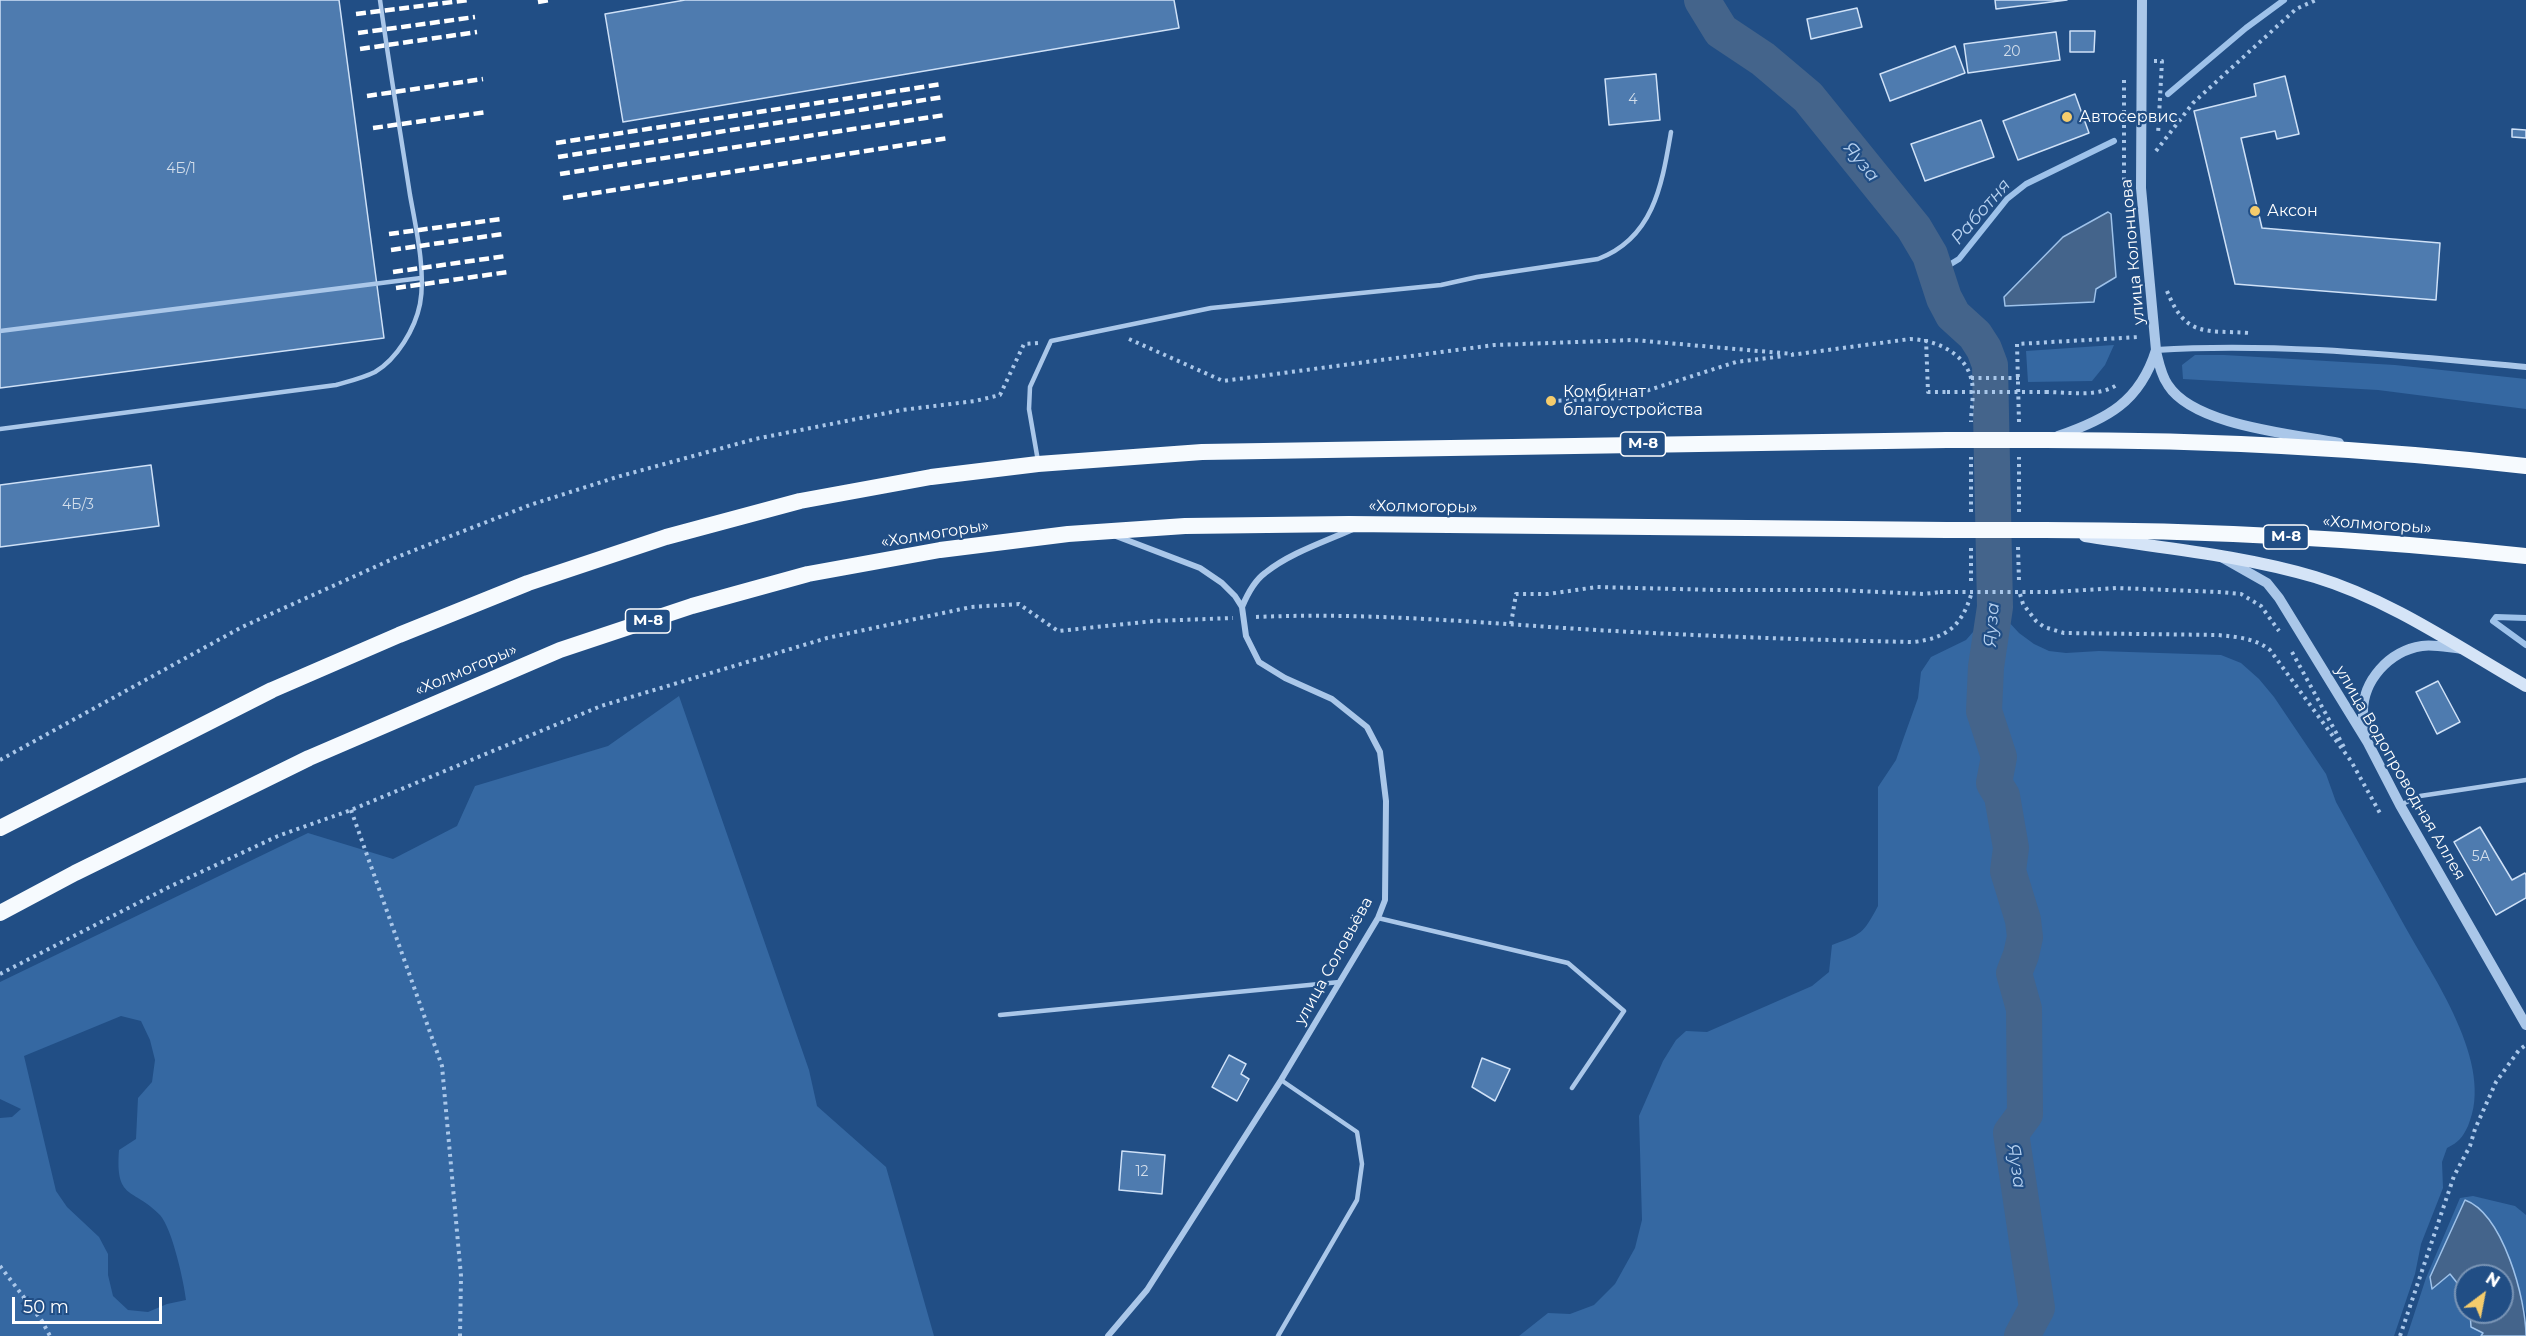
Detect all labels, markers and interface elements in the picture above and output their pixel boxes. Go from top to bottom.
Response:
house number: 20 [2003,44,2021,60]
house number: 4 [1628,92,1638,108]
place label: Автосервис [2079,107,2177,127]
marker: Автосервис [2060,110,2074,124]
water label: Яуза [1838,138,1884,186]
house number: 4Б/1 [166,161,196,177]
water label: Работня [1947,175,2015,249]
street label: улица Колонцова [2117,178,2149,326]
place label: Аксон [2267,201,2318,221]
marker: Аксон [2248,204,2262,218]
place label: Комбинат благоустройства [1563,382,1703,420]
marker: Комбинат благоустройства [1544,394,1558,408]
road number: М-8 [1620,432,1666,456]
street label: «Холмогоры» [1368,496,1478,518]
house number: 4Б/3 [62,497,94,513]
street label: «Холмогоры» [2322,512,2432,538]
street label: «Холмогоры» [880,516,990,552]
road number: М-8 [2264,525,2308,549]
water label: Яуза [1980,602,2004,648]
road number: М-8 [626,609,670,633]
street label: «Холмогоры» [412,640,520,700]
street label: улица Водопроводная Аллея [2331,662,2469,884]
house number: 5А [2472,849,2490,865]
street label: улица Соловьёва [1291,894,1377,1028]
water label: Яуза [2002,1142,2030,1190]
house number: 12 [1135,1164,1149,1180]
north arrow [2454,1264,2514,1324]
text: N [2482,1269,2503,1291]
scale bar [15,1285,165,1323]
text: 50 m [23,1296,69,1318]

